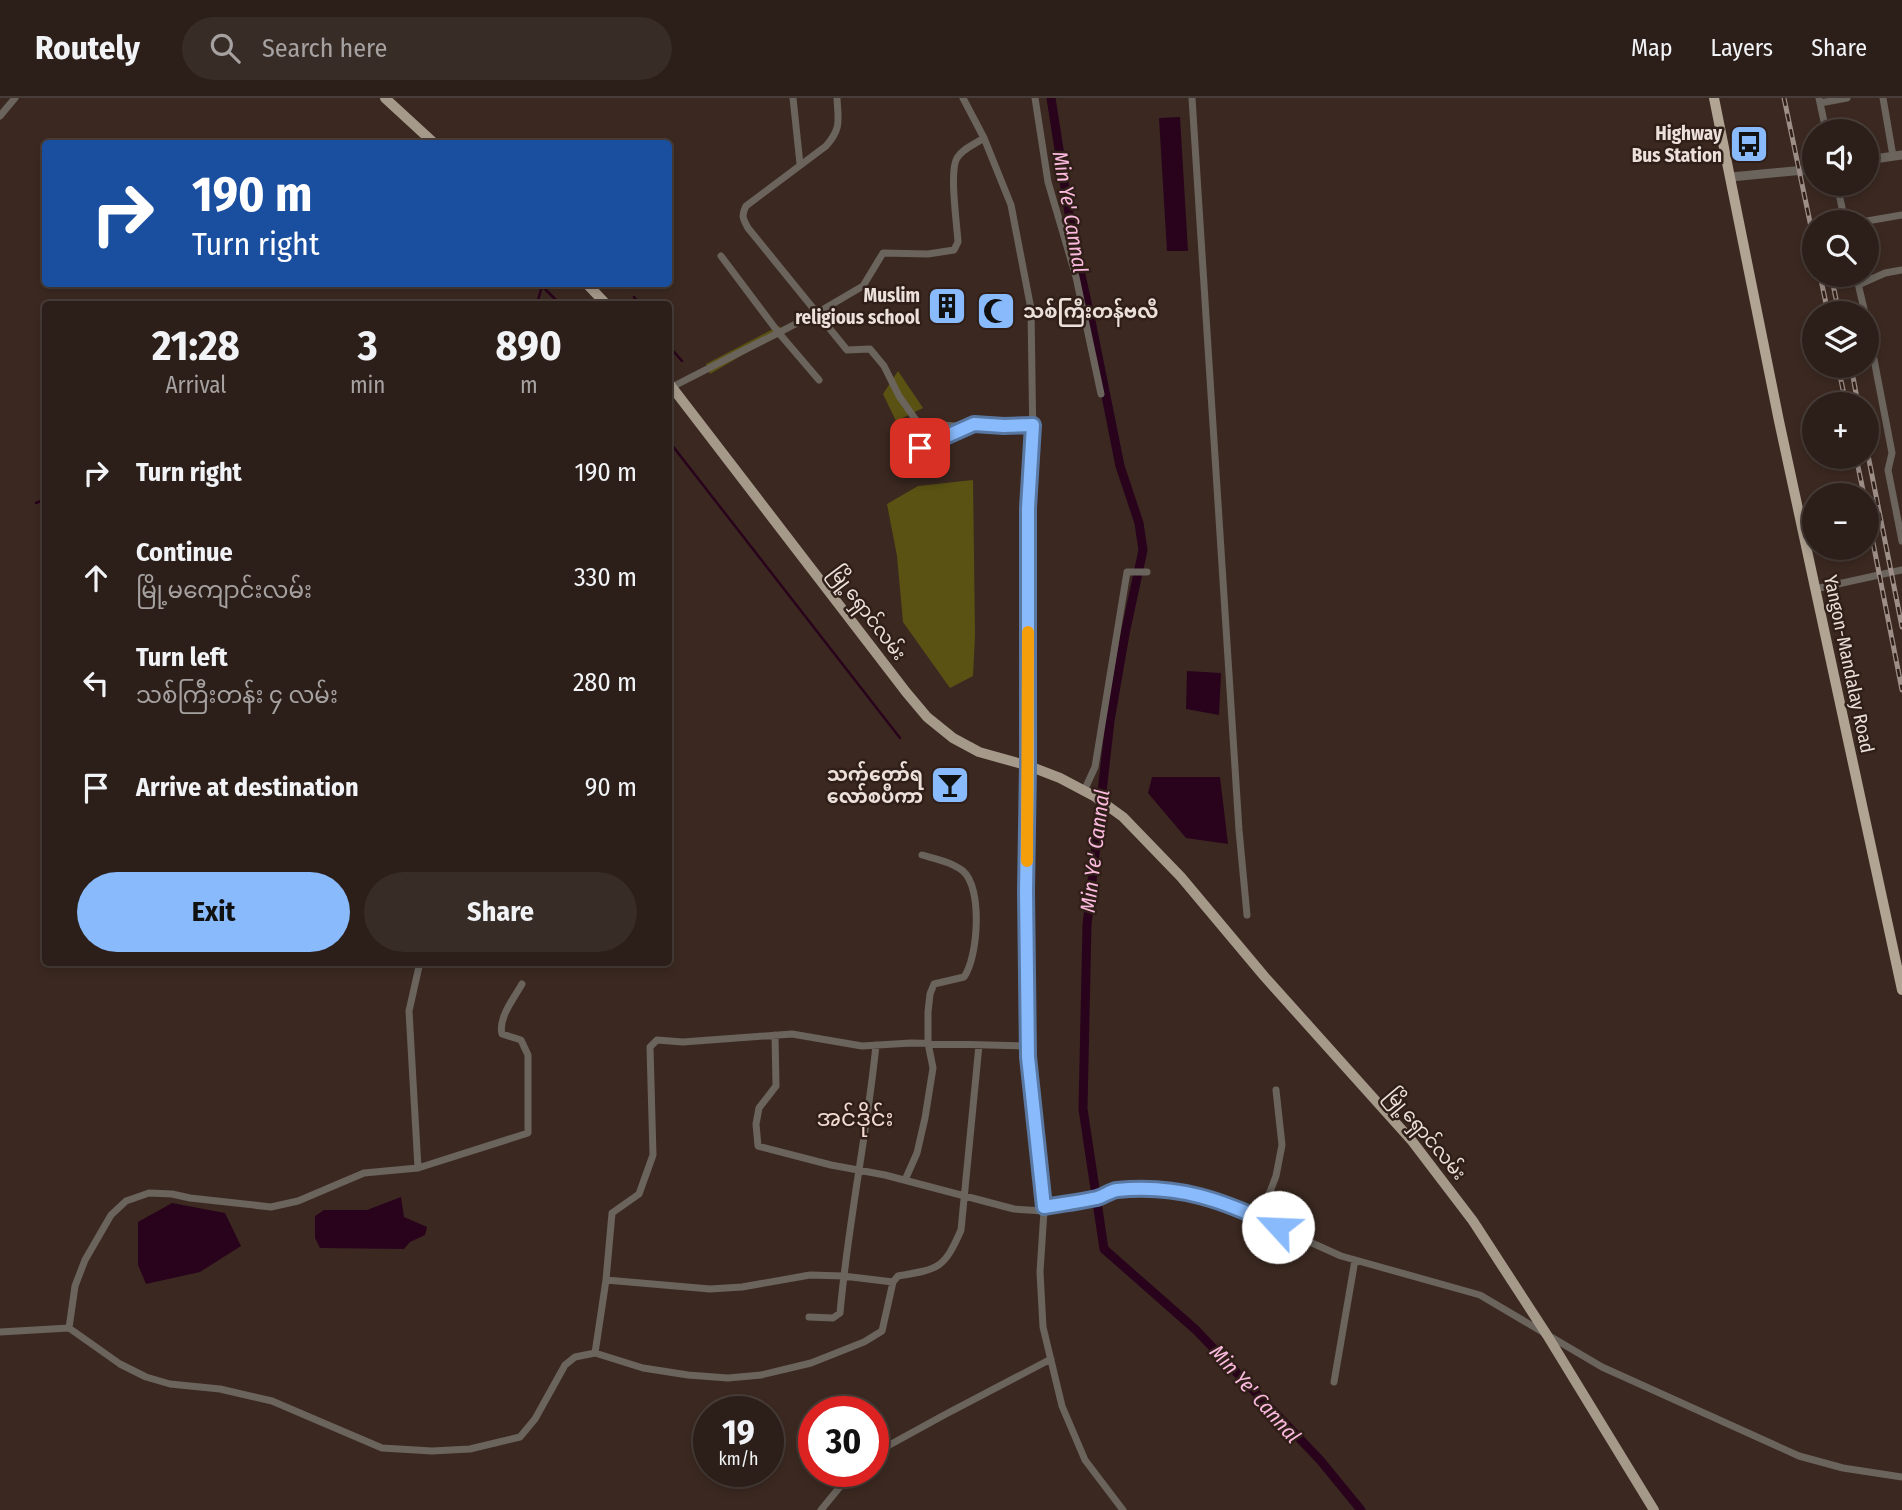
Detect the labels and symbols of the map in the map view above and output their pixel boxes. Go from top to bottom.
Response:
place label: Highway Bus Station [1632,122,1723,167]
bus stop icon: Highway Bus Station [1728,123,1770,165]
water label: Min Ye' Cannal [1046,149,1094,275]
place label: Muslim religious school [795,284,921,329]
building icon: Muslim religious school [926,285,968,327]
mosque icon: သစ်ကြီးတန်ဗလီ [975,290,1017,332]
place label: သစ်ကြီးတန်ဗလီ [1023,298,1158,327]
pin [890,418,950,478]
street label: မြို့ရှောင်လမ်း [821,559,913,668]
street label: Yangon-Mandalay Road [1819,573,1879,755]
place label: သက်တော်ရ လော်စပီကာ [827,761,924,808]
bar icon: သက်တော်ရ လော်စပီကာ [929,764,971,806]
water label: Min Ye' Cannal [1075,788,1115,914]
street label: မြို့ရှောင်လမ်း [1377,1082,1473,1188]
district label: အင်ဒိုင်း [816,1102,894,1137]
position arrow [1241,1190,1315,1264]
water label: Min Ye' Cannal [1204,1339,1306,1449]
speed limit sign: 30 [798,1396,889,1487]

